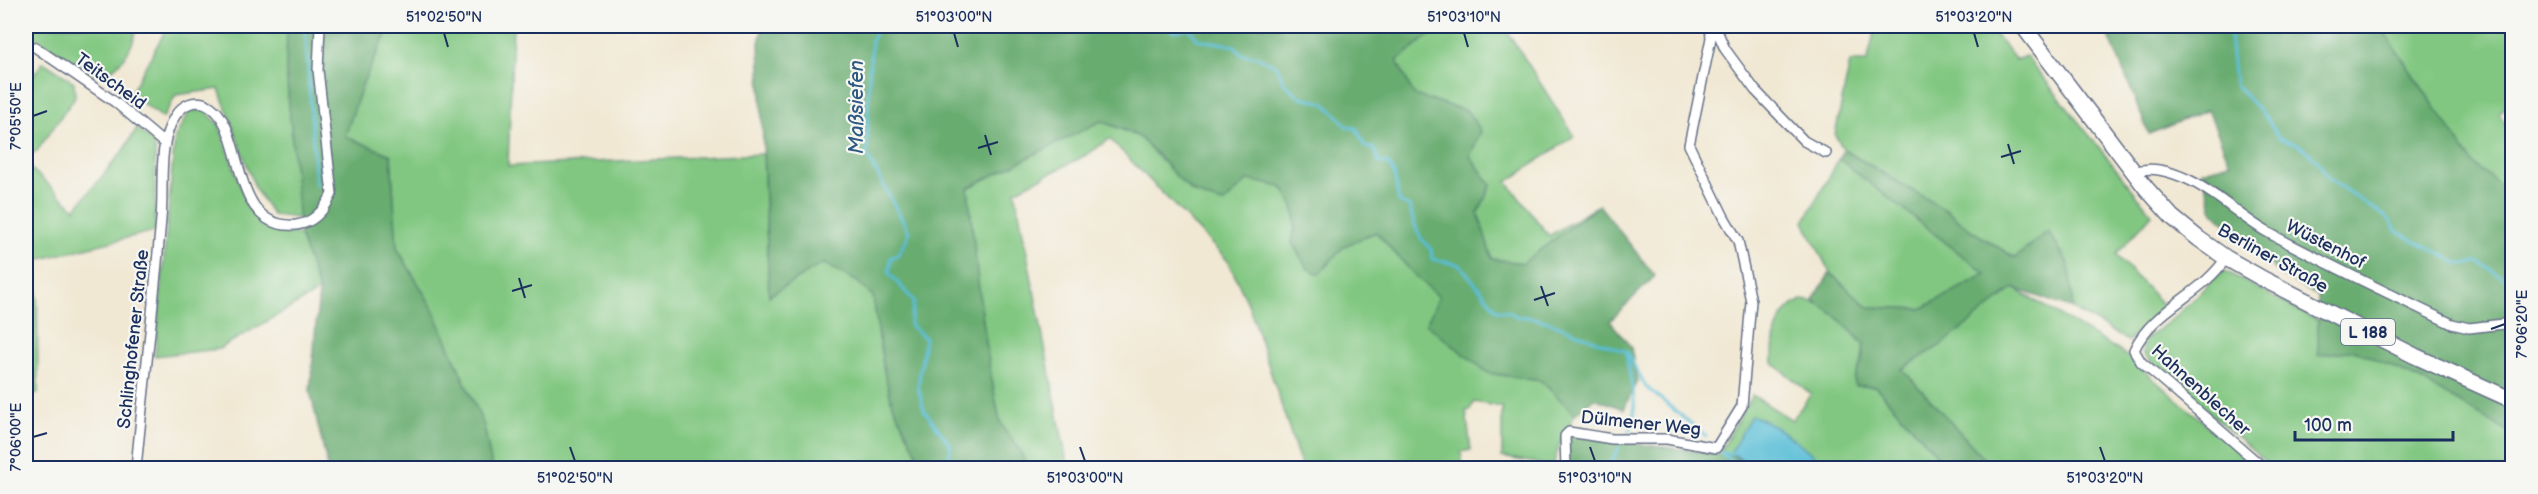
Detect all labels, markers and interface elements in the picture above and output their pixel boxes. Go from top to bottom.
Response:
text: 51°02'50"N [406,8,482,27]
text: 51°03'00"N [915,8,993,27]
text: 51°03'10"N [1427,8,1501,27]
text: 51°03'20"N [1935,8,2013,27]
street label: Teitscheid [71,49,150,114]
water label: Maßsiefen [845,60,869,154]
text: 7°05'50"E [7,82,26,150]
street label: Wüstenhof [2282,215,2369,274]
street label: Berliner Straße [2214,219,2332,298]
street label: Schlinghofener Straße [114,248,153,430]
text: 7°06'20"E [2513,290,2532,358]
road number: L 188 [2341,319,2395,345]
street label: Hahnenblecher [2147,340,2255,441]
text: 7°06'00"E [7,403,26,471]
scale bar [2295,404,2452,442]
street label: Dülmener Weg [1580,407,1702,440]
text: 100 m [2304,415,2352,436]
text: 51°02'50"N [537,469,613,488]
text: 51°03'00"N [1046,469,1124,488]
text: 51°03'10"N [1558,469,1632,488]
text: 51°03'20"N [2066,469,2144,488]

